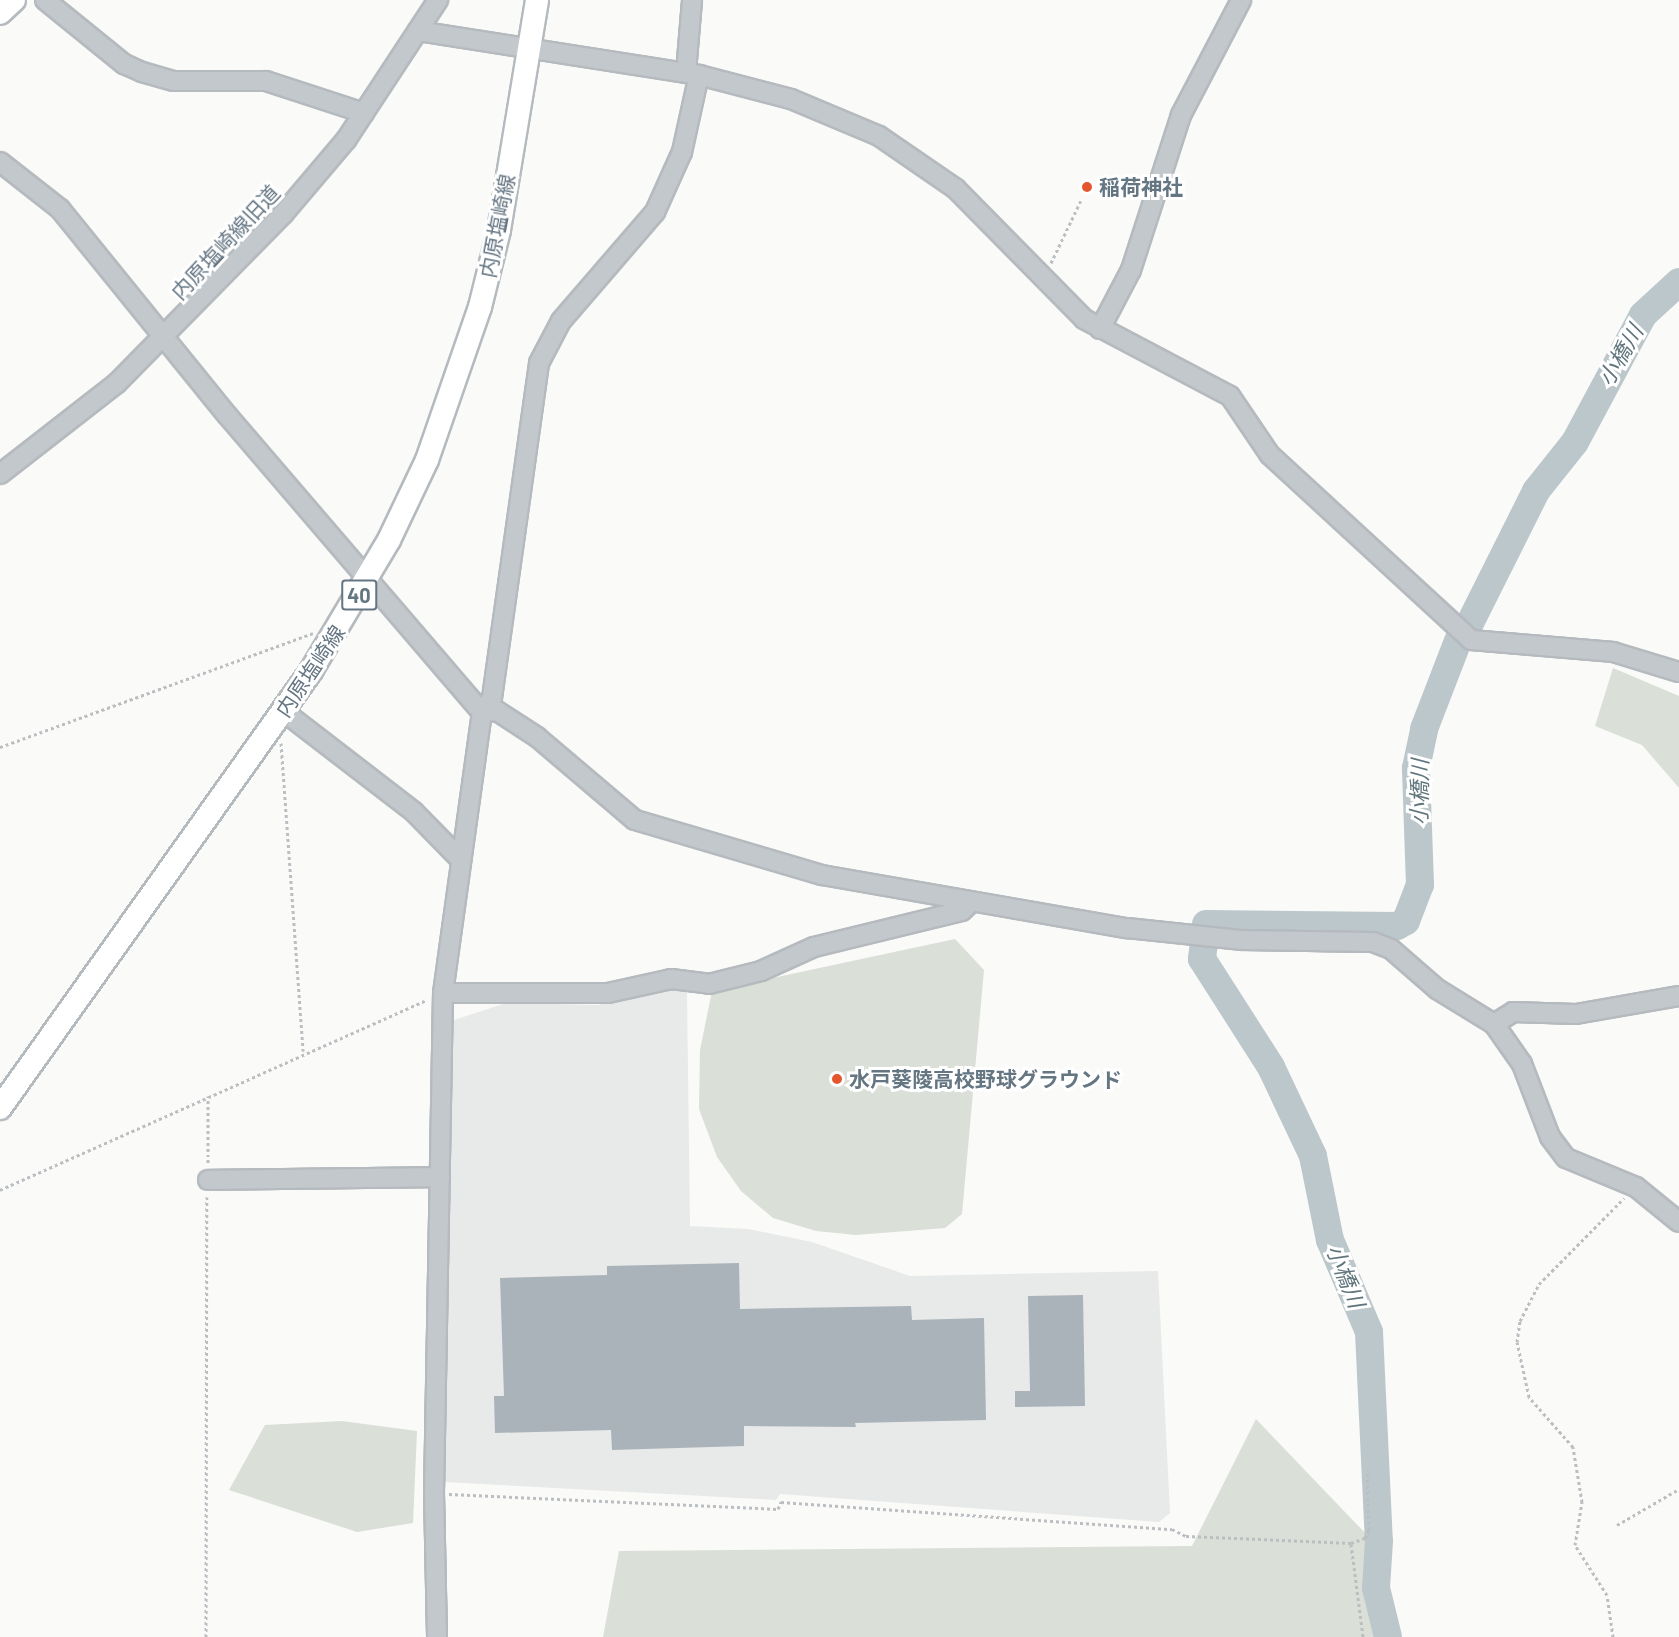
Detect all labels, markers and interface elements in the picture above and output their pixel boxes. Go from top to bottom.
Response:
street label: 内原塩崎線 [475,172,519,280]
place label: 稲荷神社 [1099,174,1183,200]
street label: 内原塩崎線旧道 [166,180,284,304]
marker: 稲荷神社 [1080,180,1094,194]
water label: 小橋川 [1592,320,1648,390]
road number: 40 [341,578,377,612]
street label: 内原塩崎線 [270,620,350,722]
water label: 小橋川 [1405,759,1433,825]
place label: 水戸葵陵高校野球グラウンド [849,1066,1122,1092]
marker: 水戸葵陵高校野球グラウンド [830,1072,844,1086]
water label: 小橋川 [1321,1240,1371,1312]

